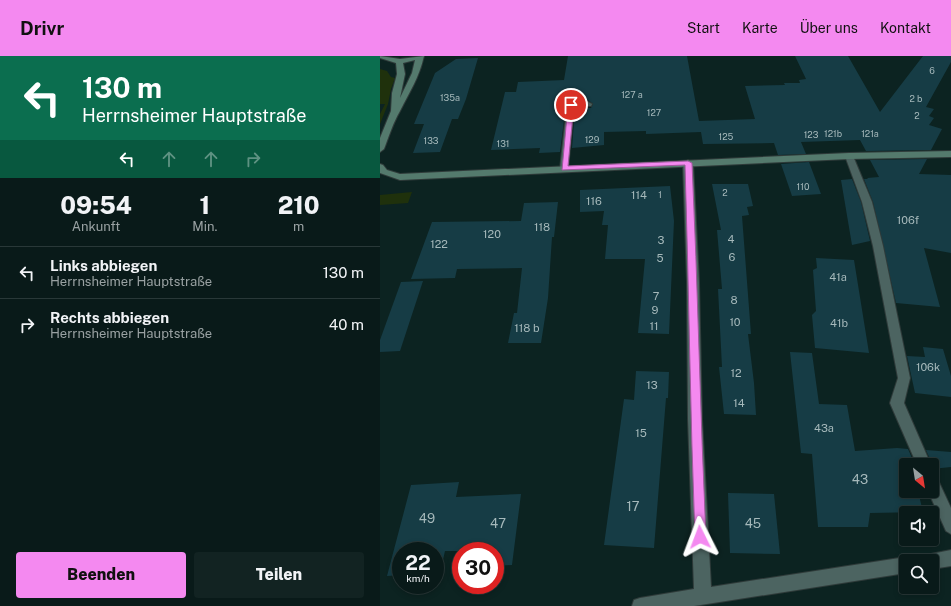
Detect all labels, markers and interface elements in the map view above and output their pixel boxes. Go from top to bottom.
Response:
text: Drivr [20,17,64,39]
text: Start [687,20,720,36]
text: Karte [742,20,778,36]
text: Über uns [800,20,858,36]
text: Kontakt [880,20,931,36]
house number: 6 [929,65,935,76]
text: 130 m [82,71,162,104]
icon: left [16,72,68,124]
pin [554,88,588,122]
house number: 127 a [621,89,643,100]
house number: 135a [440,92,460,103]
house number: 2 b [910,93,922,104]
icon: arrive [560,94,582,116]
text: Herrnsheimer Hauptstraße [82,105,307,126]
house number: 127 [647,107,661,118]
house number: 2 [914,110,920,121]
house number: 121b [824,128,842,139]
house number: 121a [861,128,879,139]
house number: 123 [804,129,819,140]
house number: 125 [719,131,734,142]
house number: 129 [585,134,600,145]
house number: 133 [424,135,439,146]
house number: 131 [497,138,510,149]
icon: left [116,148,138,170]
icon: ahead [158,148,180,170]
icon: ahead [200,148,222,170]
icon: right [242,148,264,170]
house number: 110 [797,181,810,192]
house number: 2 [722,187,728,198]
house number: 114 [631,189,647,201]
house number: 1 [658,189,662,200]
text: 09:54 [60,191,132,219]
text: 1 [200,191,210,219]
text: 210 [278,191,320,219]
house number: 116 [586,195,602,207]
house number: 106f [897,214,920,226]
text: Ankunft [72,219,120,234]
text: Min. [192,219,217,234]
text: m [293,219,304,234]
house number: 118 [534,221,550,233]
house number: 120 [483,228,501,240]
house number: 4 [728,233,735,245]
house number: 3 [658,234,665,246]
house number: 122 [430,238,448,250]
house number: 6 [729,251,736,263]
house number: 5 [656,252,664,264]
text: Links abbiegen [50,257,157,274]
icon: left [16,262,38,284]
text: 130 m [323,264,364,281]
house number: 41a [829,271,847,283]
text: Herrnsheimer Hauptstraße [50,274,212,289]
house number: 7 [653,290,660,302]
house number: 8 [730,294,738,306]
house number: 9 [652,304,659,316]
text: Rechts abbiegen [50,309,169,326]
icon: right [16,314,38,336]
text: 40 m [329,316,364,333]
house number: 10 [729,316,741,328]
house number: 41b [830,317,848,329]
house number: 11 [650,320,658,332]
house number: 118 b [514,322,540,334]
text: Herrnsheimer Hauptstraße [50,326,212,341]
house number: 106k [916,361,940,373]
house number: 12 [730,367,742,379]
house number: 13 [646,379,658,391]
house number: 14 [733,397,745,409]
house number: 43a [814,422,834,434]
house number: 15 [635,427,647,439]
north arrow [899,458,939,498]
map controls [899,458,939,594]
house number: 43 [852,472,868,487]
house number: 17 [626,499,640,514]
button: sound [899,506,939,546]
house number: 49 [419,511,435,526]
house number: 47 [490,516,506,531]
position arrow [679,516,721,558]
house number: 45 [745,516,761,531]
speed limit sign: 30 [452,542,504,594]
text: 22 [405,551,431,575]
button: Beenden [16,552,186,598]
button: Teilen [194,552,364,598]
button: search [899,554,939,594]
text: km/h [406,572,430,584]

